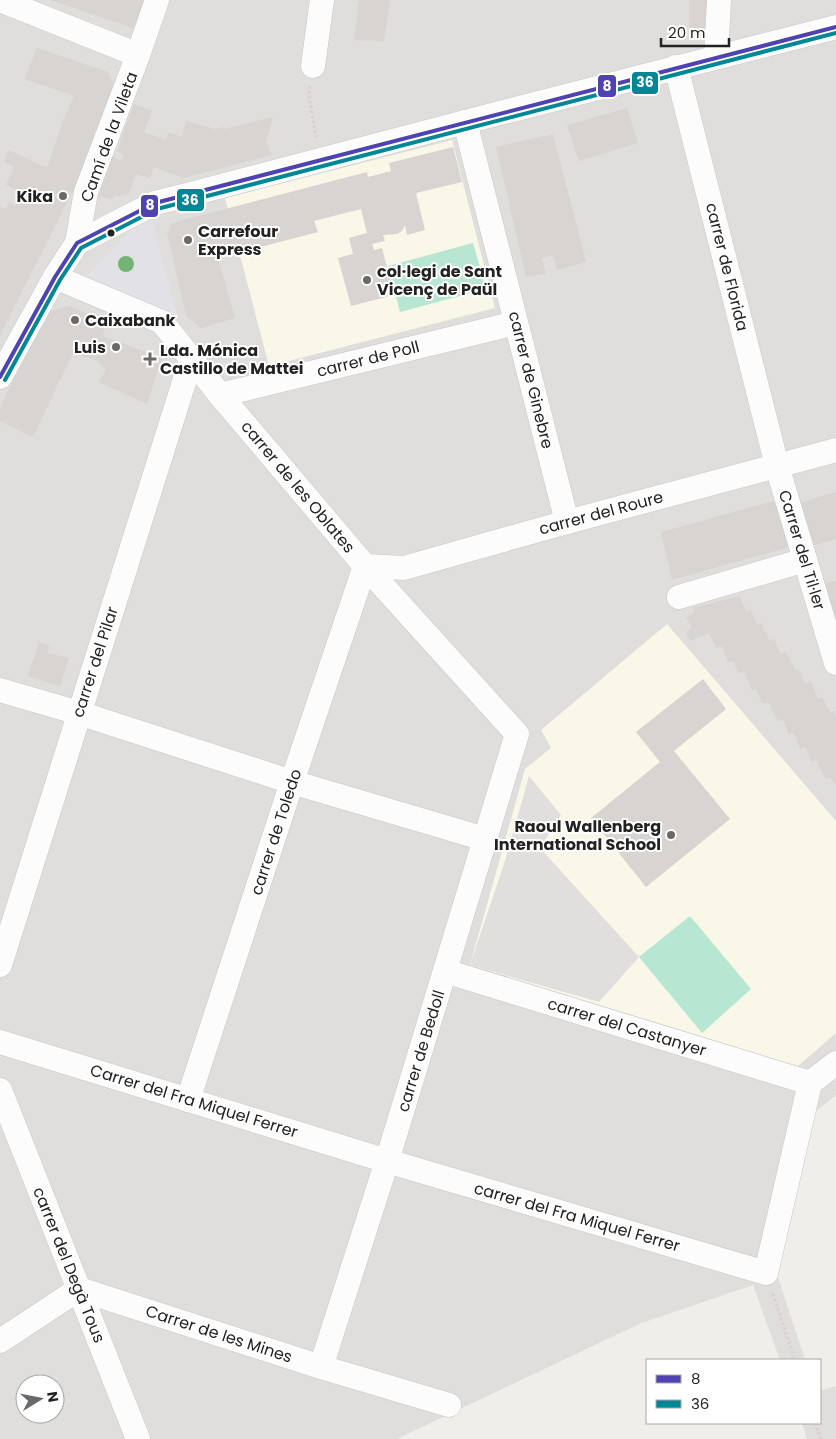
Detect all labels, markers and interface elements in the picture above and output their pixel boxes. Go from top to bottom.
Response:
scale bar [661,15,728,47]
text: 20 m [668,22,706,43]
street label: Camí de la Vileta [75,69,143,205]
line badge: 36 [631,71,659,95]
text: 36 [636,72,654,92]
line badge: 8 [597,74,617,98]
text: 8 [602,76,612,96]
place label: Kika [16,185,53,208]
line badge: 36 [176,188,205,212]
marker: Kika [57,190,69,202]
text: 36 [181,190,199,210]
line badge: 8 [140,194,159,218]
text: 8 [145,195,155,215]
street label: carrer de Florida [700,200,754,334]
place label: Carrefour Express [198,220,278,261]
unlabelled marker [106,228,116,238]
marker: Carrefour Express [182,234,194,246]
place label: col·legi de Sant Vicenç de Paül [377,260,502,301]
marker: col·legi de Sant Vicenç de Paül [361,274,373,286]
place label: Caixabank [85,309,176,332]
street label: carrer de Ginebre [503,309,559,451]
marker: Caixabank [69,314,81,326]
street label: carrer de Poll [314,335,422,383]
place label: Luis [74,336,106,359]
place label: Lda. Mónica Castillo de Mattei [160,339,303,380]
marker: Luis [110,341,122,353]
marker: Lda. Mónica Castillo de Mattei [144,353,156,365]
street label: carrer de les Oblates [236,416,360,558]
street label: carrer del Roure [536,485,666,541]
street label: Carrer del Til·ler [773,487,831,613]
street label: carrer del Pilar [66,604,124,720]
street label: carrer de Toledo [245,766,307,898]
place label: Raoul Wallenberg International School [494,815,661,856]
marker: Raoul Wallenberg International School [665,829,677,841]
street label: carrer de Bedoll [392,987,450,1115]
street label: carrer del Castanyer [545,992,709,1062]
street label: Carrer del Fra Miquel Ferrer [87,1058,301,1144]
street label: carrer del Fra Miquel Ferrer [471,1177,683,1257]
street label: carrer del Degà Tous [27,1184,111,1346]
street label: Carrer de les Mines [143,1299,295,1369]
legend [646,1359,821,1424]
text: 8 [691,1368,700,1389]
north arrow [15,1374,65,1424]
text: N [42,1390,64,1404]
text: 36 [691,1393,709,1414]

